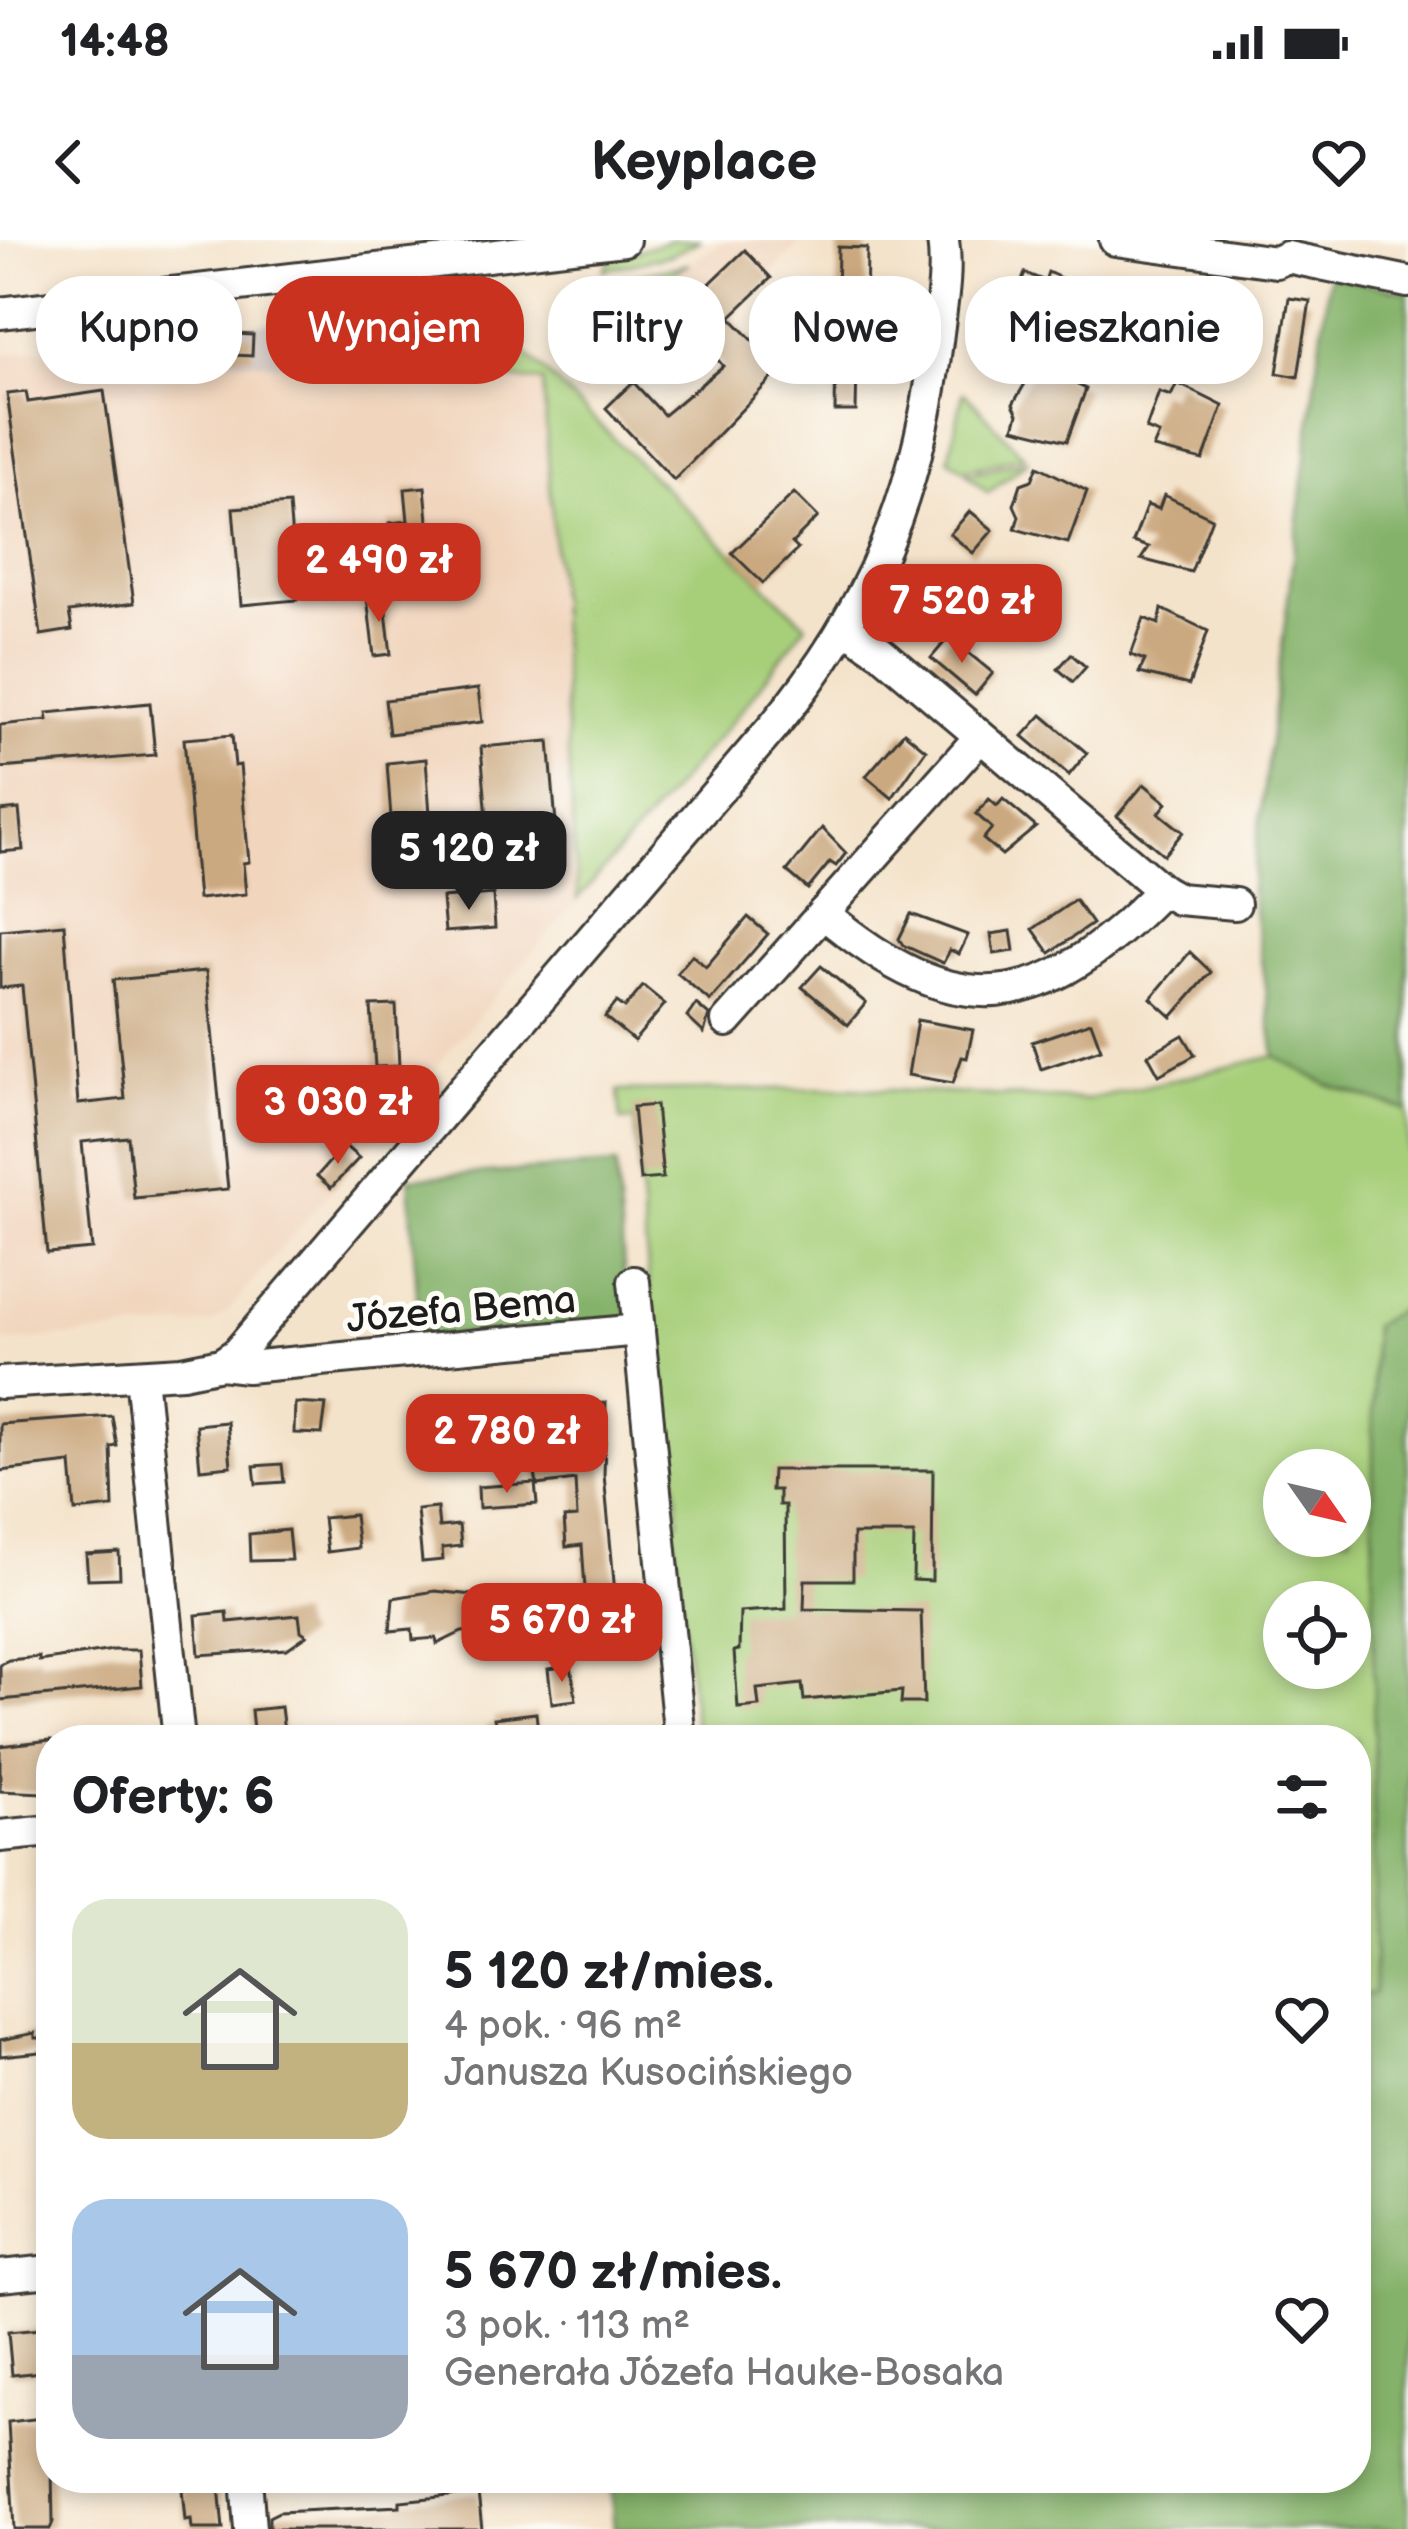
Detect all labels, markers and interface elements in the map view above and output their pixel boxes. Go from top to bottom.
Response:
text: 14:48 [60,15,170,70]
icon: back [36,129,102,195]
icon: heart [1306,129,1372,195]
text: Keyplace [591,130,817,195]
chip: Kupno [36,276,242,384]
chip: Wynajem [266,276,524,384]
chip: Filtry [548,276,725,384]
chip: Nowe [749,276,941,384]
chip: Mieszkanie [965,276,1263,384]
pin: 2 490 zł [255,523,503,625]
text: 2 490 zł [305,538,453,585]
pin: 7 520 zł [838,564,1086,666]
text: 7 520 zł [889,579,1035,626]
pin: 5 120 zł [345,811,593,913]
text: 5 120 zł [398,826,540,873]
pin: 3 030 zł [214,1065,462,1167]
text: 3 030 zł [263,1080,413,1127]
street label: Józefa Bema [345,1277,578,1344]
pin: 2 780 zł [383,1394,631,1496]
text: 2 780 zł [433,1409,581,1456]
north arrow [1263,1449,1371,1557]
map controls [1263,1449,1371,1689]
button: locate [1263,1581,1371,1689]
pin: 5 670 zł [438,1583,686,1685]
text: 5 670 zł [488,1598,636,1645]
icon: filters [1269,1764,1335,1830]
text: Oferty: 6 [72,1767,275,1828]
text: 5 120 zł/mies. [444,1942,774,2003]
icon: home [168,1947,312,2091]
icon: heart [1269,1986,1335,2052]
text: 4 pok. · 96 m² [444,2003,682,2050]
text: Janusza Kusocińskiego [444,2050,853,2097]
text: 5 670 zł/mies. [444,2242,782,2303]
icon: home [168,2247,312,2391]
icon: heart [1269,2286,1335,2352]
text: 3 pok. · 113 m² [444,2303,690,2350]
text: Generała Józefa Hauke-Bosaka [444,2350,1004,2397]

